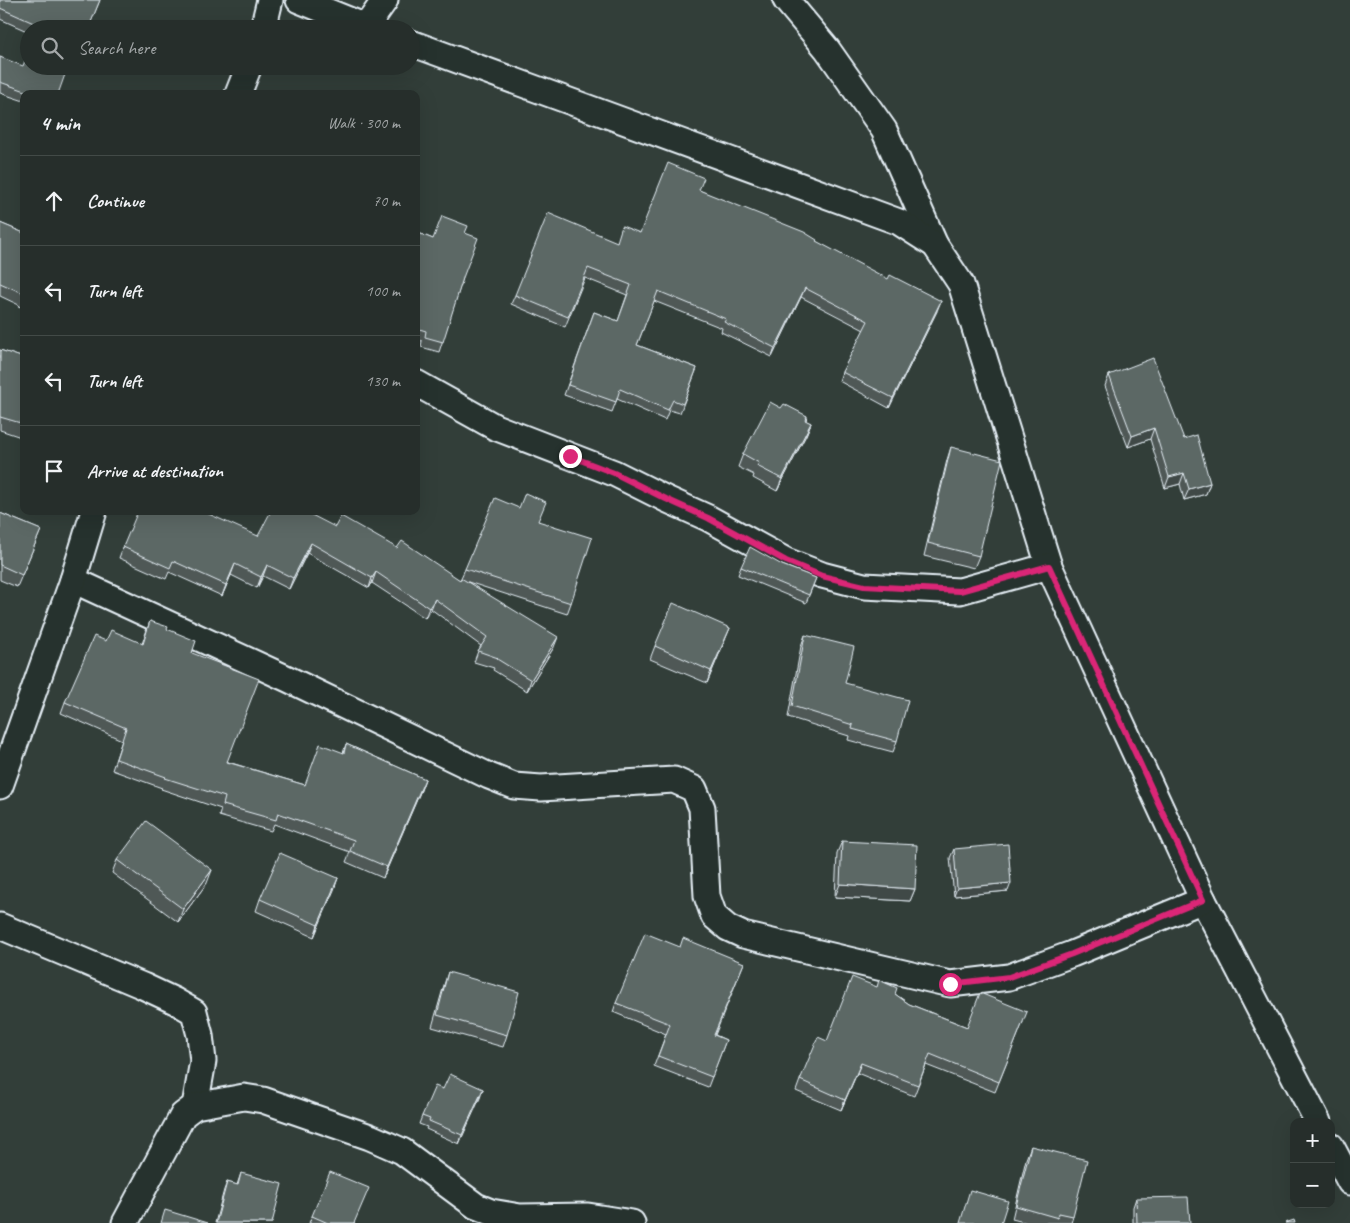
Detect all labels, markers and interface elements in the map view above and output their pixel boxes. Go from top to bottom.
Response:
search box [20,20,420,75]
icon: search [38,34,66,62]
text: Search here [78,36,155,60]
text: 4 min [40,110,80,136]
text: Walk · 300 m [328,113,400,133]
icon: ahead [40,187,68,215]
text: Continue [87,189,144,213]
text: 70 m [373,191,400,211]
icon: left [40,277,68,305]
text: Turn left [87,279,142,303]
text: 100 m [366,281,400,301]
icon: left [40,367,68,395]
text: Turn left [87,369,142,393]
text: 130 m [366,371,400,391]
route end [559,445,582,468]
icon: arrive [40,457,68,485]
text: Arrive at destination [87,459,223,483]
route start [939,973,962,996]
map controls [1290,1118,1335,1208]
button: + [1290,1118,1335,1163]
button: − [1290,1163,1335,1208]

